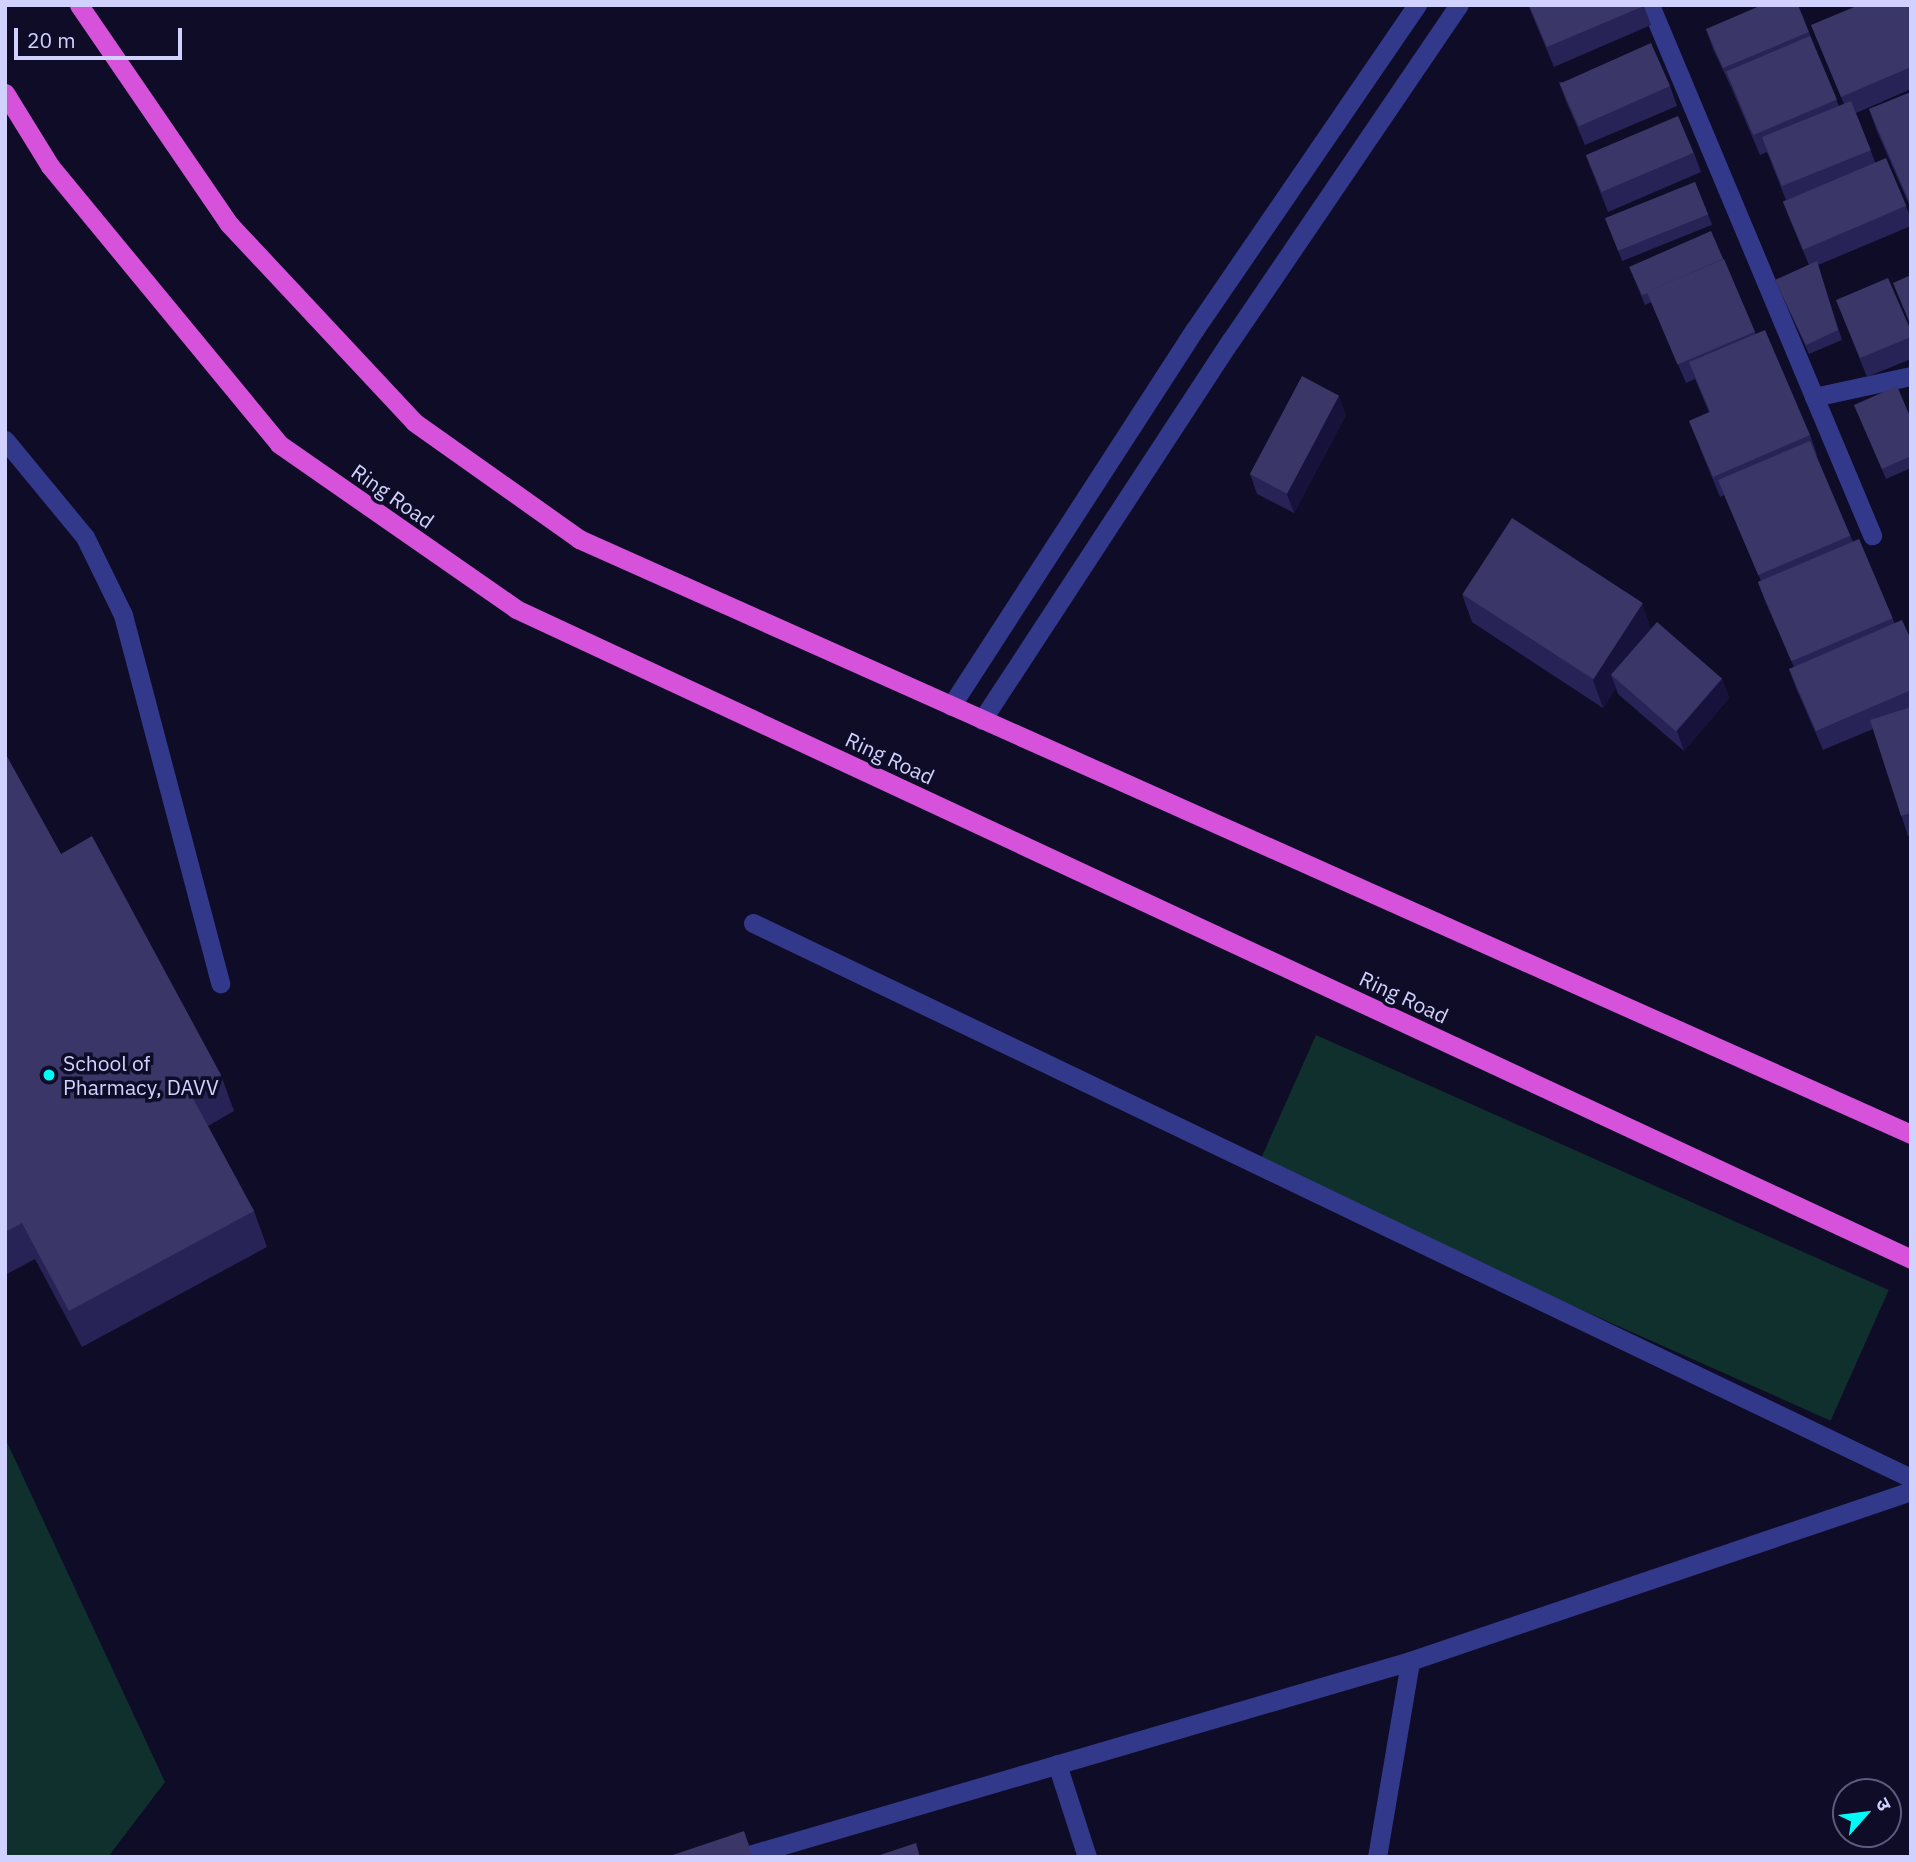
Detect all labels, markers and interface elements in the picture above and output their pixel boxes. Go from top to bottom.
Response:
scale bar [18,14,186,58]
text: 20 m [27,26,76,54]
street label: Ring Road [347,458,439,534]
street label: Ring Road [842,727,938,789]
street label: Ring Road [1356,966,1452,1028]
place label: School of Pharmacy, DAVV [63,1050,219,1100]
marker: School of Pharmacy, DAVV [41,1067,57,1083]
north arrow [1832,1778,1902,1848]
text: उ [1871,1794,1897,1815]

